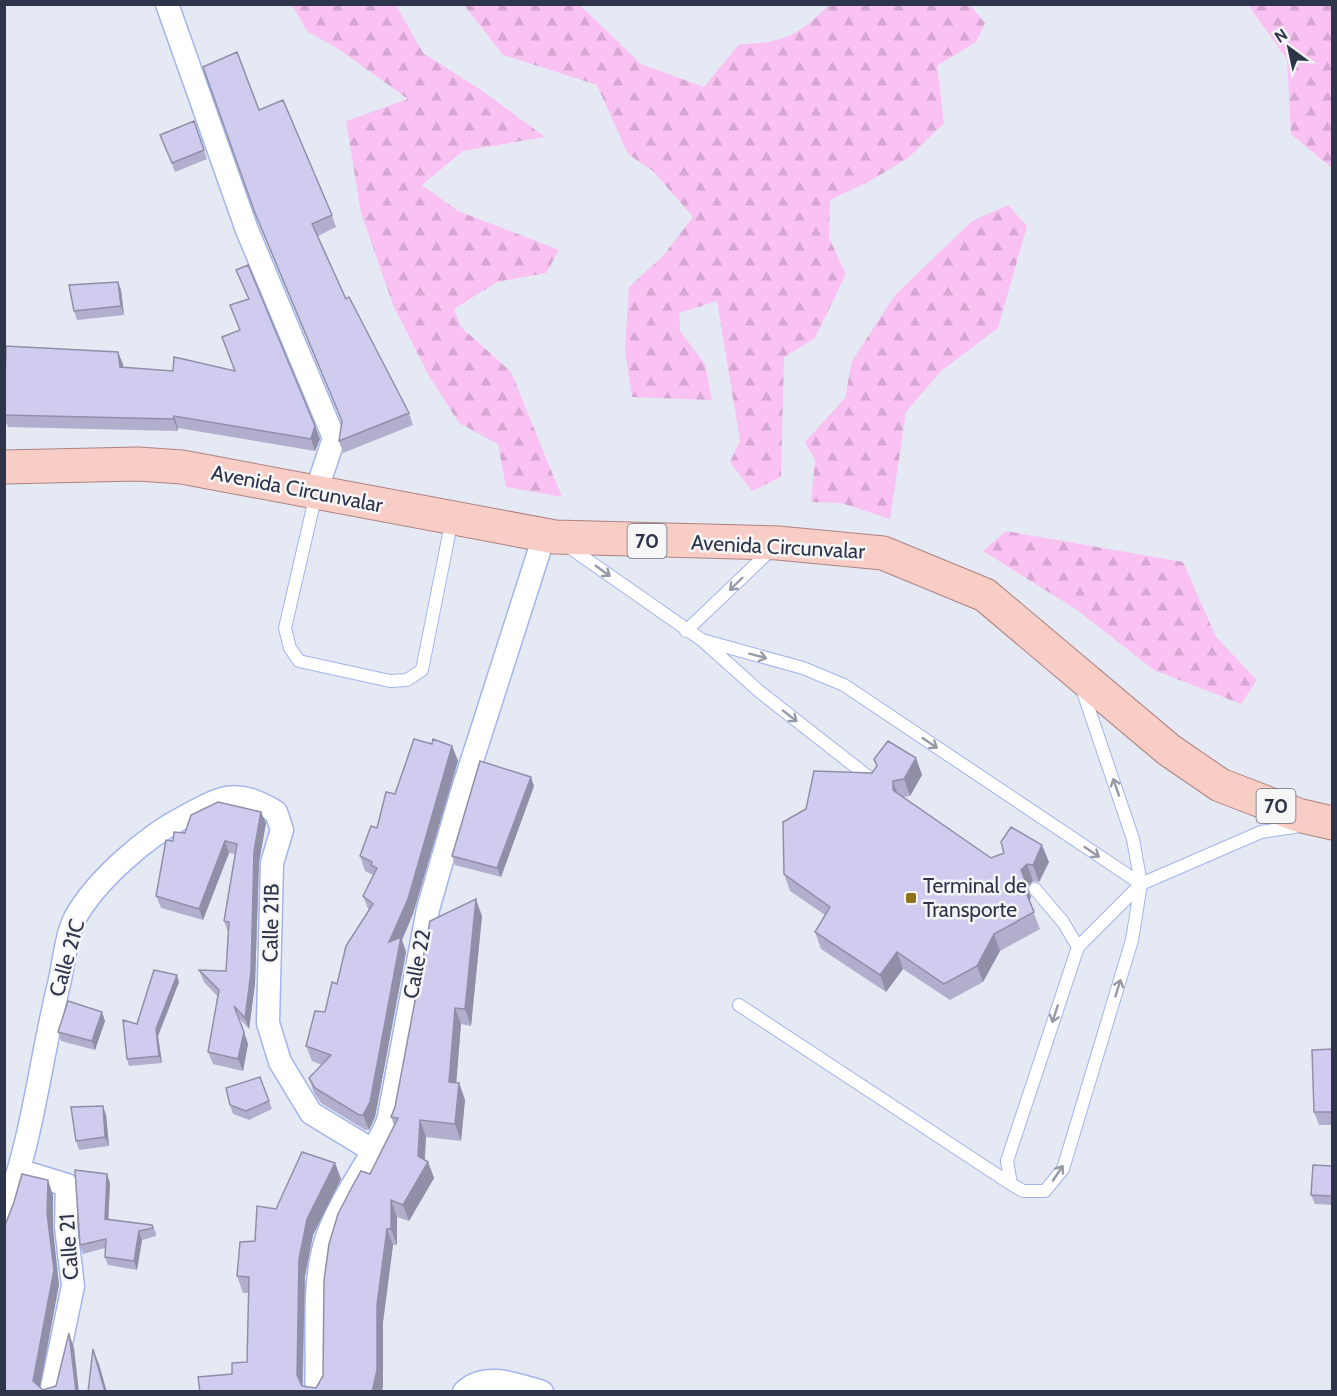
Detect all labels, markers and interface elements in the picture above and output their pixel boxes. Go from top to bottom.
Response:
north arrow [1259,18,1319,78]
text: N [1271,25,1291,47]
street label: Avenida Circunvalar [209,460,385,517]
road number: 70 [628,524,666,558]
street label: Avenida Circunvalar [690,529,866,564]
one-way arrow [594,565,610,578]
one-way arrow [728,576,743,591]
one-way arrow [748,650,767,662]
one-way arrow [782,709,798,722]
one-way arrow [922,737,938,749]
one-way arrow [1109,778,1120,797]
road number: 70 [1256,789,1296,823]
one-way arrow [1083,846,1100,858]
place label: Terminal de Transporte [923,873,1027,922]
street label: Calle 21B [257,883,284,963]
marker: Terminal de Transporte [904,891,918,905]
street label: Calle 21C [44,916,89,999]
street label: Calle 22 [398,927,435,1001]
one-way arrow [1113,979,1124,998]
one-way arrow [1049,1004,1060,1023]
one-way arrow [1052,1165,1064,1182]
street label: Calle 21 [54,1213,83,1281]

